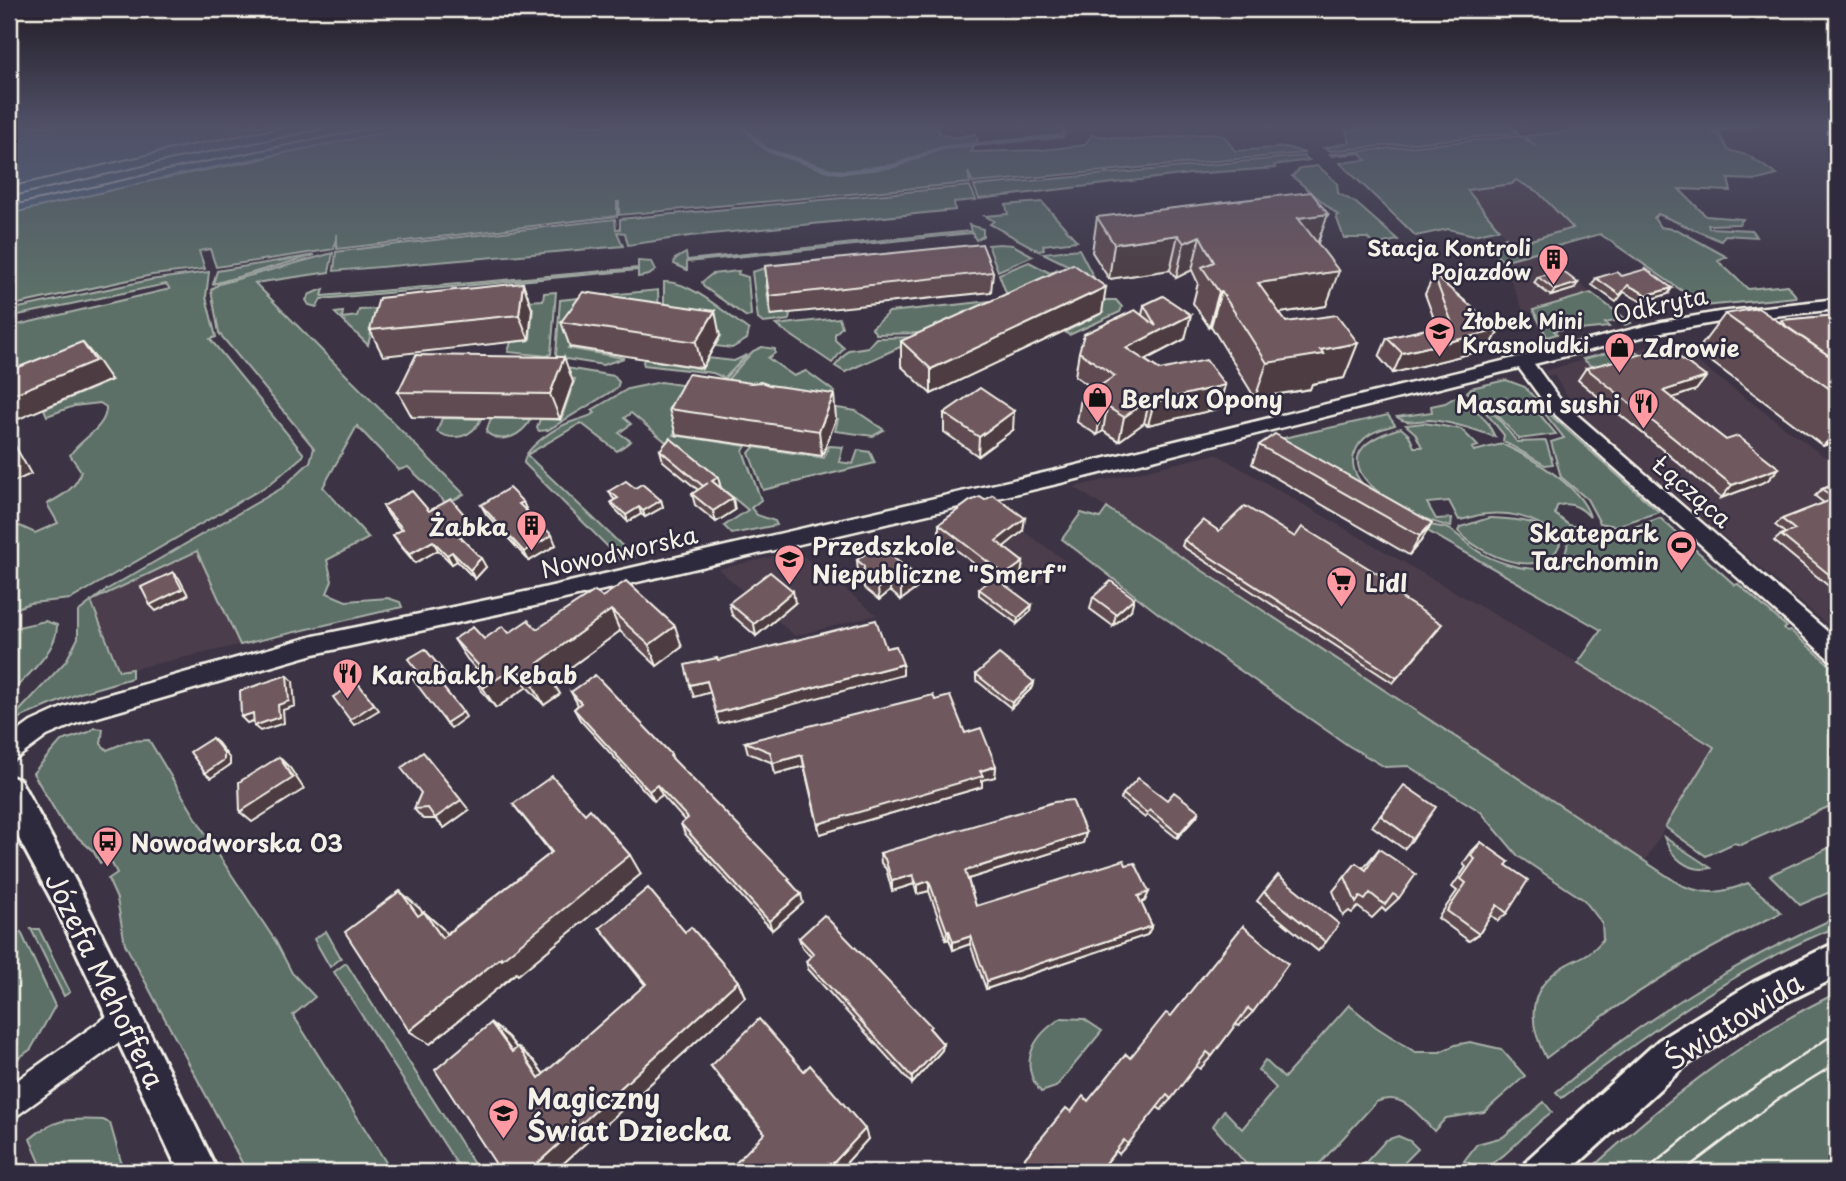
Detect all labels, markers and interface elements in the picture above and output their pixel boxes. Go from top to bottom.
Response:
place label: Stacja Kontroli Pojazdów [1367,231,1531,287]
building icon: Stacja Kontroli Pojazdów [1537,242,1571,286]
street label: Odkryta [1609,276,1711,332]
place label: Żłobek Mini Krasnoludki [1462,304,1589,360]
school or university icon: Żłobek Mini Krasnoludki [1422,315,1456,359]
place label: Zdrowie [1643,329,1740,365]
shop icon: Zdrowie [1603,330,1637,374]
place label: Berlux Opony [1120,380,1282,416]
shop icon: Berlux Opony [1080,381,1114,425]
place label: Masami sushi [1456,385,1620,421]
restaurant icon: Masami sushi [1626,386,1660,430]
street label: Łącząca [1645,446,1740,536]
place label: Żabka [429,508,509,544]
building icon: Żabka [514,509,548,553]
place label: Skatepark Tarchomin [1529,514,1659,578]
street label: Nowodworska [537,515,701,587]
place label: Przedszkole Niepubliczne "Smerf" [812,527,1067,591]
sports icon: Skatepark Tarchomin [1665,529,1699,573]
school or university icon: Przedszkole Niepubliczne "Smerf" [772,542,806,586]
place label: Lidl [1365,564,1407,600]
supermarket icon: Lidl [1325,565,1359,609]
place label: Karabakh Kebab [371,656,577,692]
restaurant icon: Karabakh Kebab [331,657,365,701]
place label: Nowodworska 03 [131,824,343,860]
bus stop icon: Nowodworska 03 [91,825,125,869]
street label: Józefa Mehoffera [35,864,178,1097]
street label: Światowida [1655,960,1811,1080]
place label: Magiczny Świat Dziecka [527,1076,731,1151]
school or university icon: Magiczny Świat Dziecka [487,1096,521,1140]

